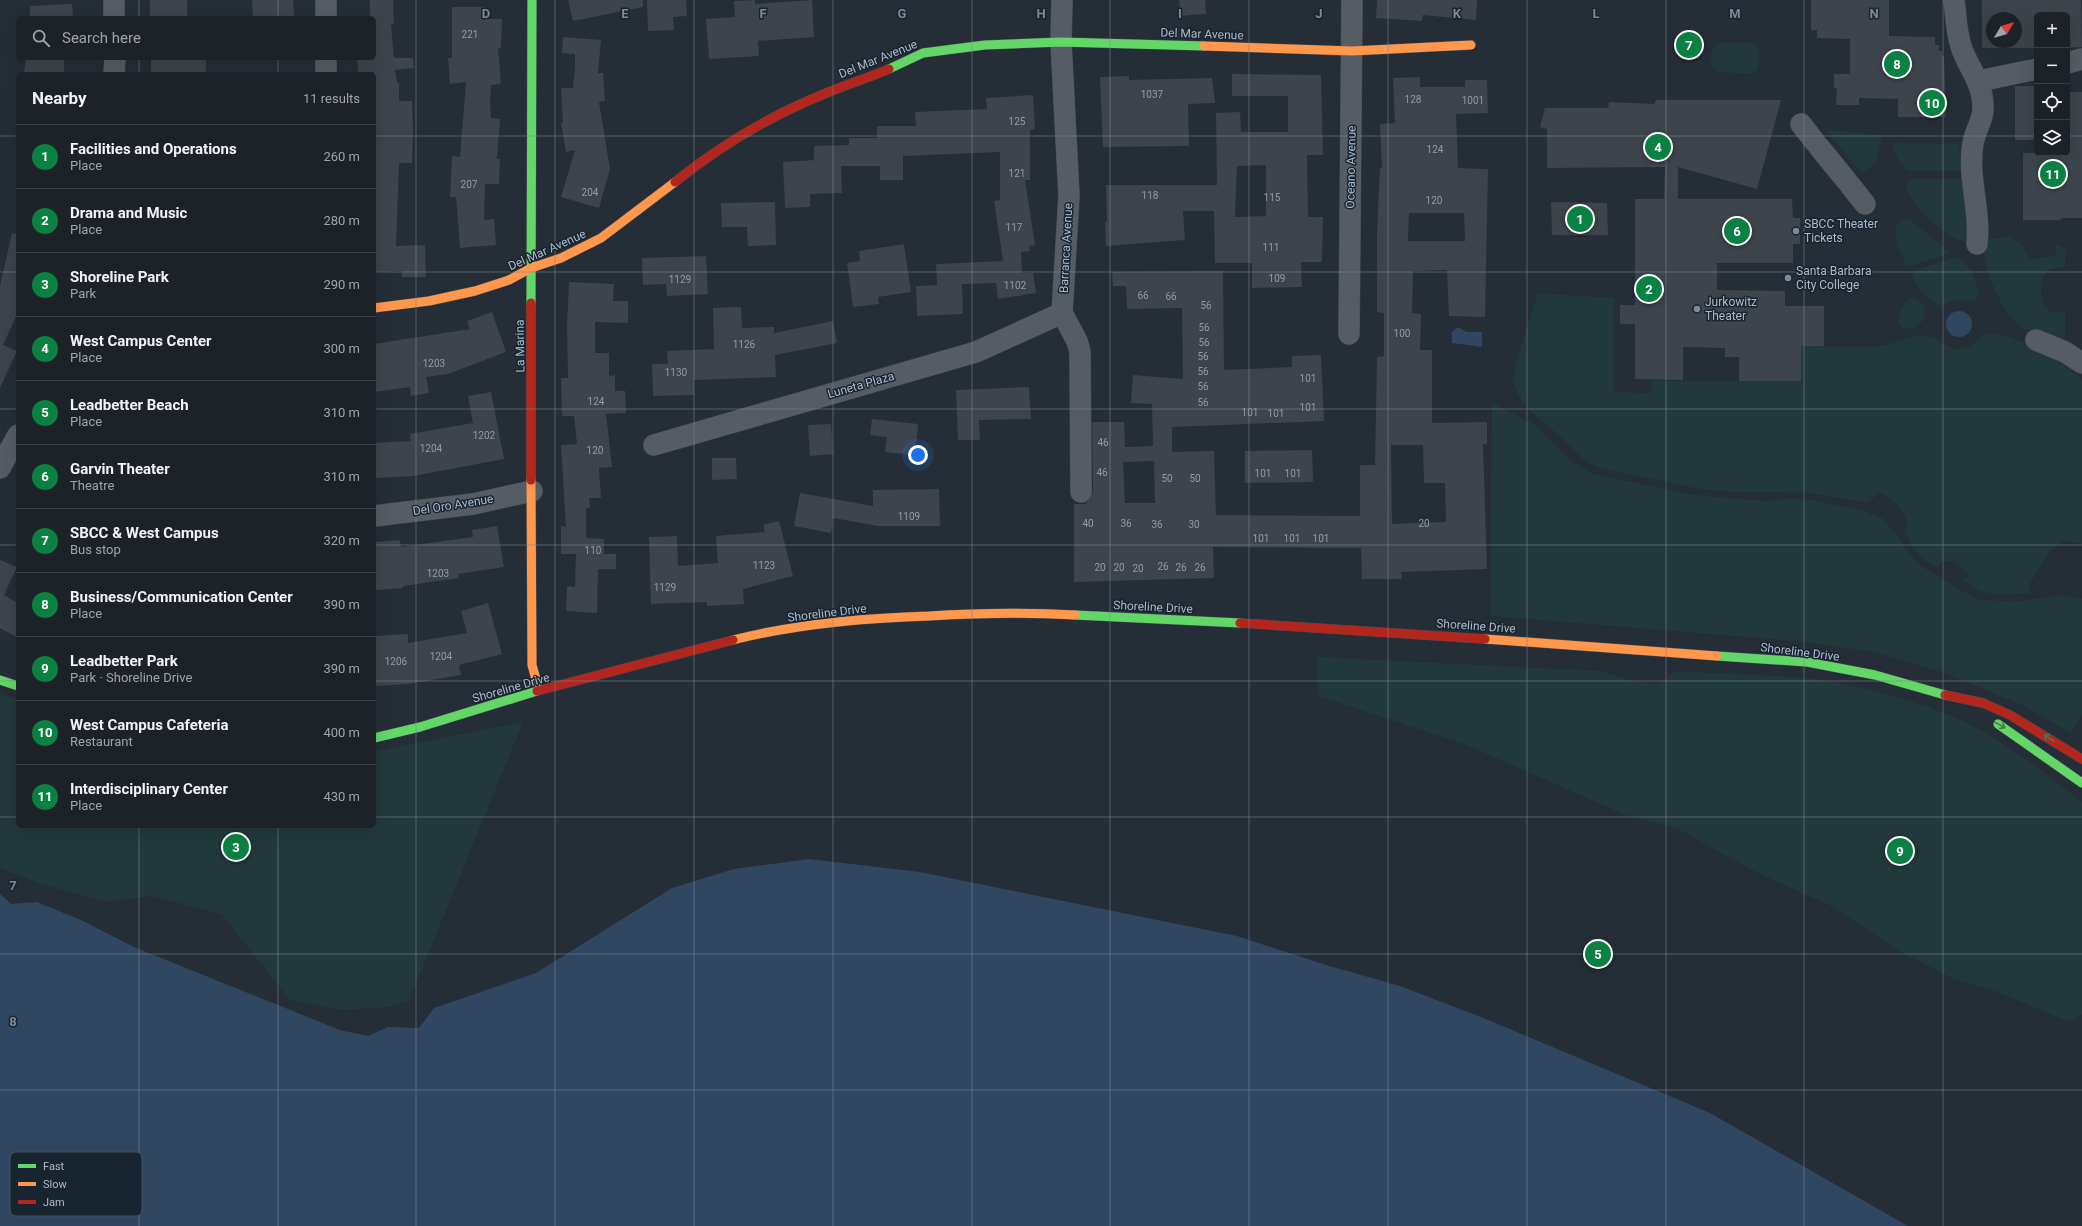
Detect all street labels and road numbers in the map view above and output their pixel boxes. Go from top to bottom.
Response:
street label: Del Mar Avenue [1160,26,1244,42]
street label: Del Mar Avenue [837,37,919,81]
street label: Oceano Avenue [1343,125,1359,209]
street label: Barranca Avenue [1057,203,1075,293]
street label: Del Mar Avenue [506,227,588,273]
street label: La Marina [513,319,527,373]
street label: Luneta Plaza [826,369,896,401]
street label: Del Oro Avenue [412,492,494,518]
street label: Shoreline Drive [1113,598,1193,616]
street label: Shoreline Drive [787,601,867,625]
street label: Shoreline Drive [1436,616,1516,636]
street label: Shoreline Drive [1760,640,1840,664]
street label: Shoreline Drive [471,670,551,706]

